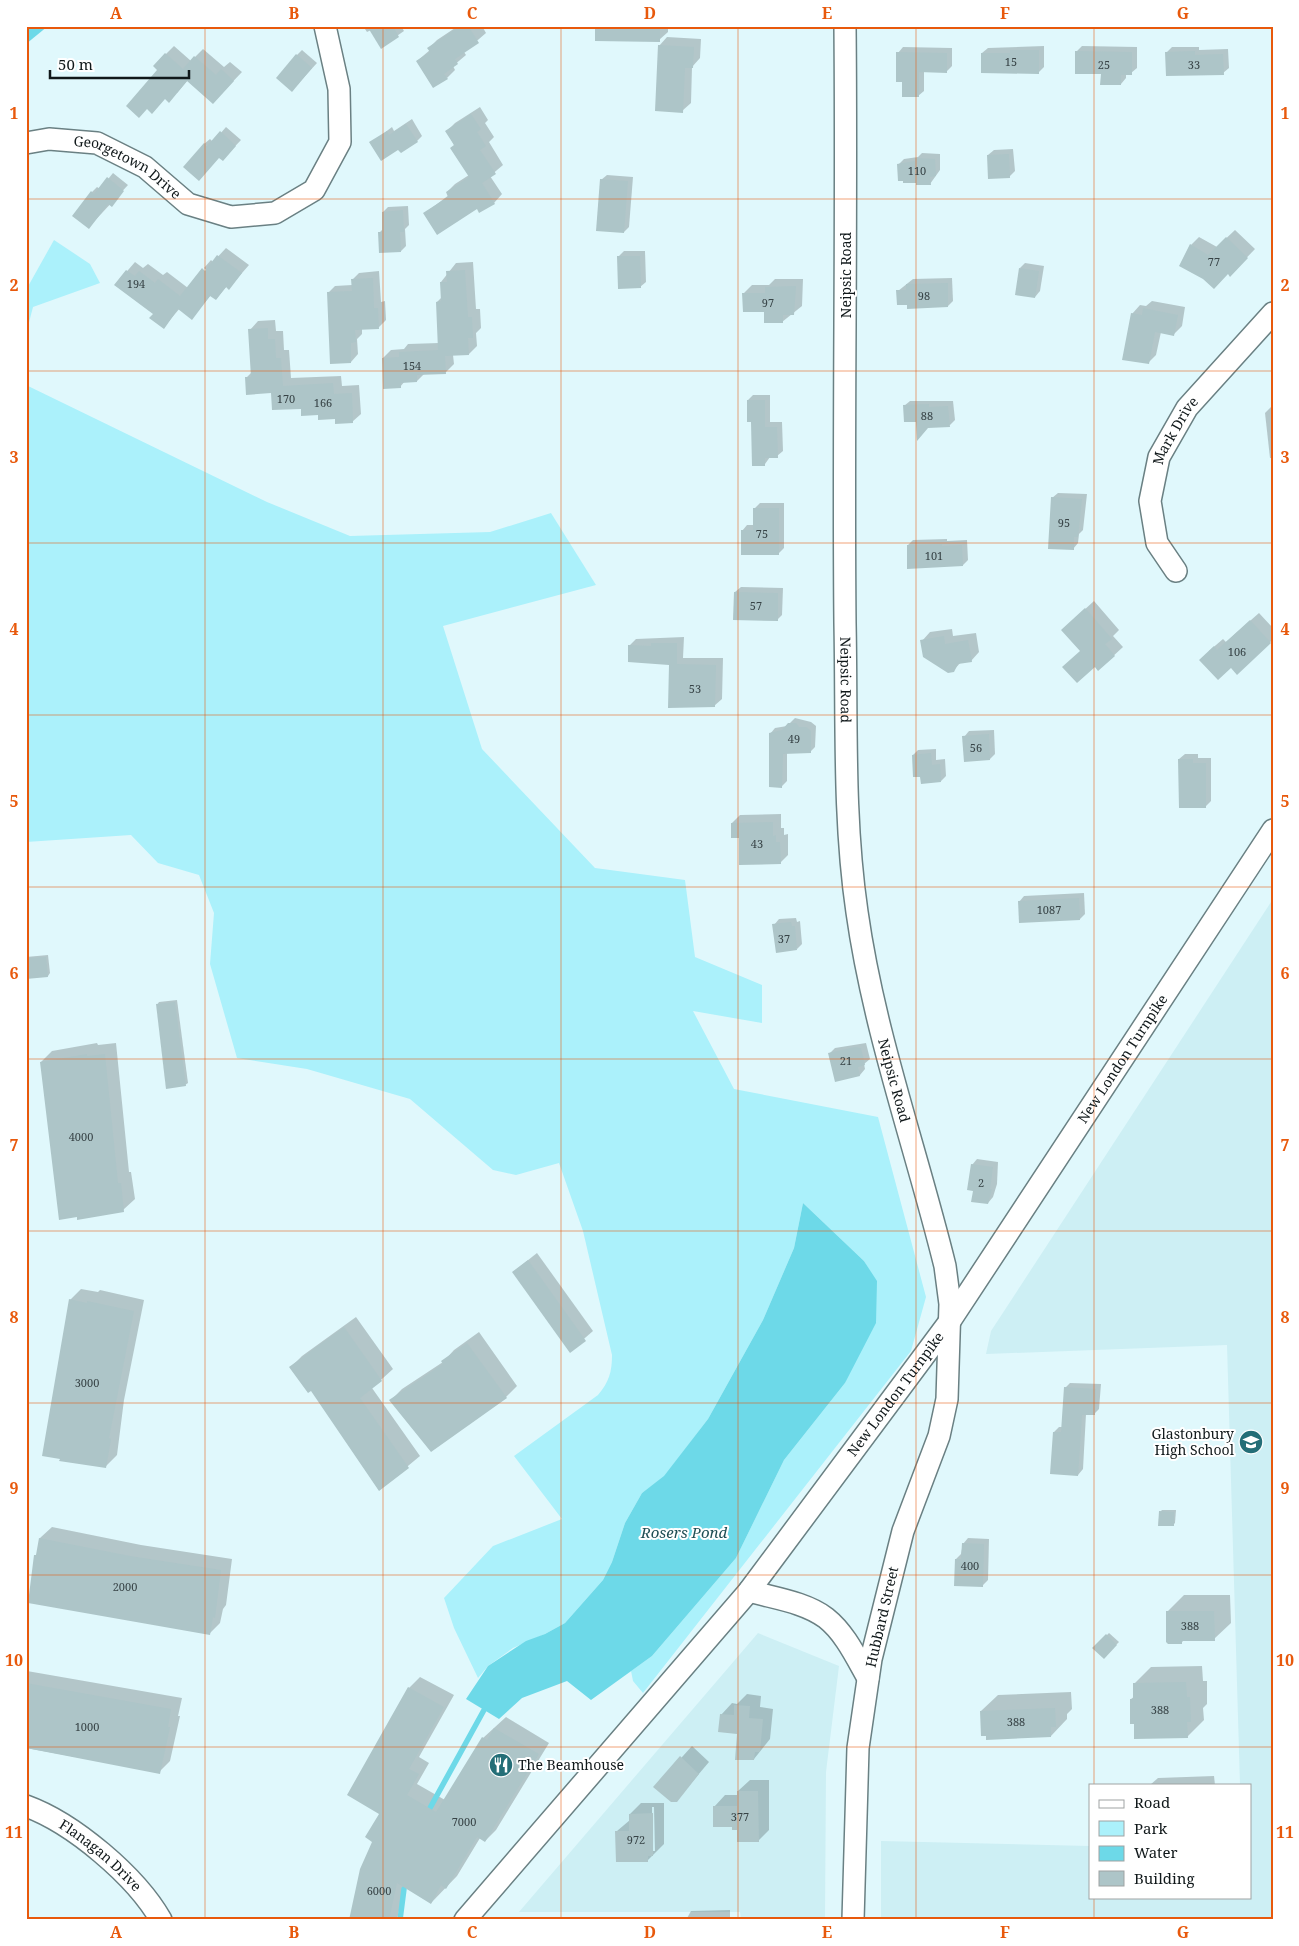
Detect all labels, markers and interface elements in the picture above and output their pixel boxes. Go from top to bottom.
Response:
text: A [110,2,123,24]
text: B [289,2,300,24]
text: C [467,2,478,24]
text: D [644,2,656,24]
text: E [822,2,832,24]
text: F [1000,2,1010,24]
text: G [1177,2,1189,24]
scale bar [50,48,189,80]
text: 50 m [58,54,93,74]
house number: 15 [1005,54,1017,69]
house number: 25 [1098,57,1110,72]
house number: 33 [1188,57,1200,72]
text: 1 [9,102,19,124]
text: 1 [1280,102,1290,124]
street label: Georgetown Drive [73,131,185,203]
house number: 110 [908,163,926,178]
street label: Neipsic Road [836,231,855,318]
house number: 77 [1208,254,1220,269]
text: 2 [9,274,19,296]
text: 2 [1280,274,1290,296]
house number: 194 [127,276,145,291]
house number: 98 [918,288,930,303]
house number: 97 [762,295,774,310]
house number: 154 [403,358,421,373]
house number: 170 [277,391,295,406]
street label: Mark Drive [1148,392,1202,466]
house number: 166 [314,395,332,410]
house number: 88 [921,408,933,423]
text: 3 [9,446,19,468]
text: 3 [1280,446,1290,468]
house number: 95 [1058,515,1070,530]
house number: 75 [756,526,768,541]
house number: 101 [925,548,943,563]
house number: 57 [750,598,762,613]
text: 4 [9,618,19,640]
text: 4 [1280,618,1290,640]
street label: Neipsic Road [836,637,856,724]
house number: 106 [1228,644,1246,659]
house number: 53 [689,681,701,696]
house number: 49 [788,731,800,746]
house number: 56 [970,740,982,755]
text: 5 [9,790,19,812]
text: 5 [1280,790,1290,812]
house number: 43 [751,836,763,851]
house number: 1087 [1037,902,1061,917]
house number: 37 [778,931,790,946]
text: 6 [9,962,19,984]
text: 6 [1280,962,1290,984]
street label: New London Turnpike [1073,990,1171,1127]
street label: Neipsic Road [874,1036,915,1125]
house number: 21 [840,1053,852,1068]
house number: 4000 [69,1129,93,1144]
text: 7 [9,1134,19,1156]
text: 7 [1280,1134,1290,1156]
house number: 2 [978,1175,984,1190]
text: 8 [9,1306,19,1328]
text: 8 [1280,1306,1290,1328]
street label: New London Turnpike [842,1328,948,1460]
house number: 3000 [75,1375,99,1390]
place label: Glastonbury High School [1151,1424,1235,1459]
school or university icon: Glastonbury High School [1238,1429,1264,1455]
text: 9 [9,1477,19,1499]
text: 9 [1280,1477,1290,1499]
water label: Rosers Pond [640,1522,728,1542]
house number: 400 [961,1558,979,1573]
street label: Hubbard Street [861,1565,902,1669]
house number: 2000 [113,1579,137,1594]
house number: 388 [1181,1618,1199,1633]
text: 10 [5,1649,23,1671]
text: 10 [1276,1649,1294,1671]
house number: 388 [1151,1702,1169,1717]
house number: 388 [1007,1714,1025,1729]
house number: 1000 [75,1719,99,1734]
restaurant icon: The Beamhouse [488,1752,514,1778]
place label: The Beamhouse [518,1755,624,1774]
legend [1089,1784,1252,1898]
text: Road [1134,1792,1170,1812]
house number: 377 [731,1809,749,1824]
house number: 7000 [452,1814,476,1829]
street label: Flanagan Drive [56,1815,146,1895]
text: Park [1134,1818,1168,1838]
text: 11 [5,1821,23,1843]
text: 11 [1276,1821,1294,1843]
house number: 972 [627,1832,645,1847]
text: Water [1134,1842,1177,1862]
text: Building [1134,1868,1195,1888]
house number: 6000 [367,1883,391,1898]
text: A [110,1921,123,1943]
text: B [289,1921,300,1943]
text: C [467,1921,478,1943]
text: D [644,1921,656,1943]
text: E [822,1921,832,1943]
text: F [1000,1921,1010,1943]
text: G [1177,1921,1189,1943]

